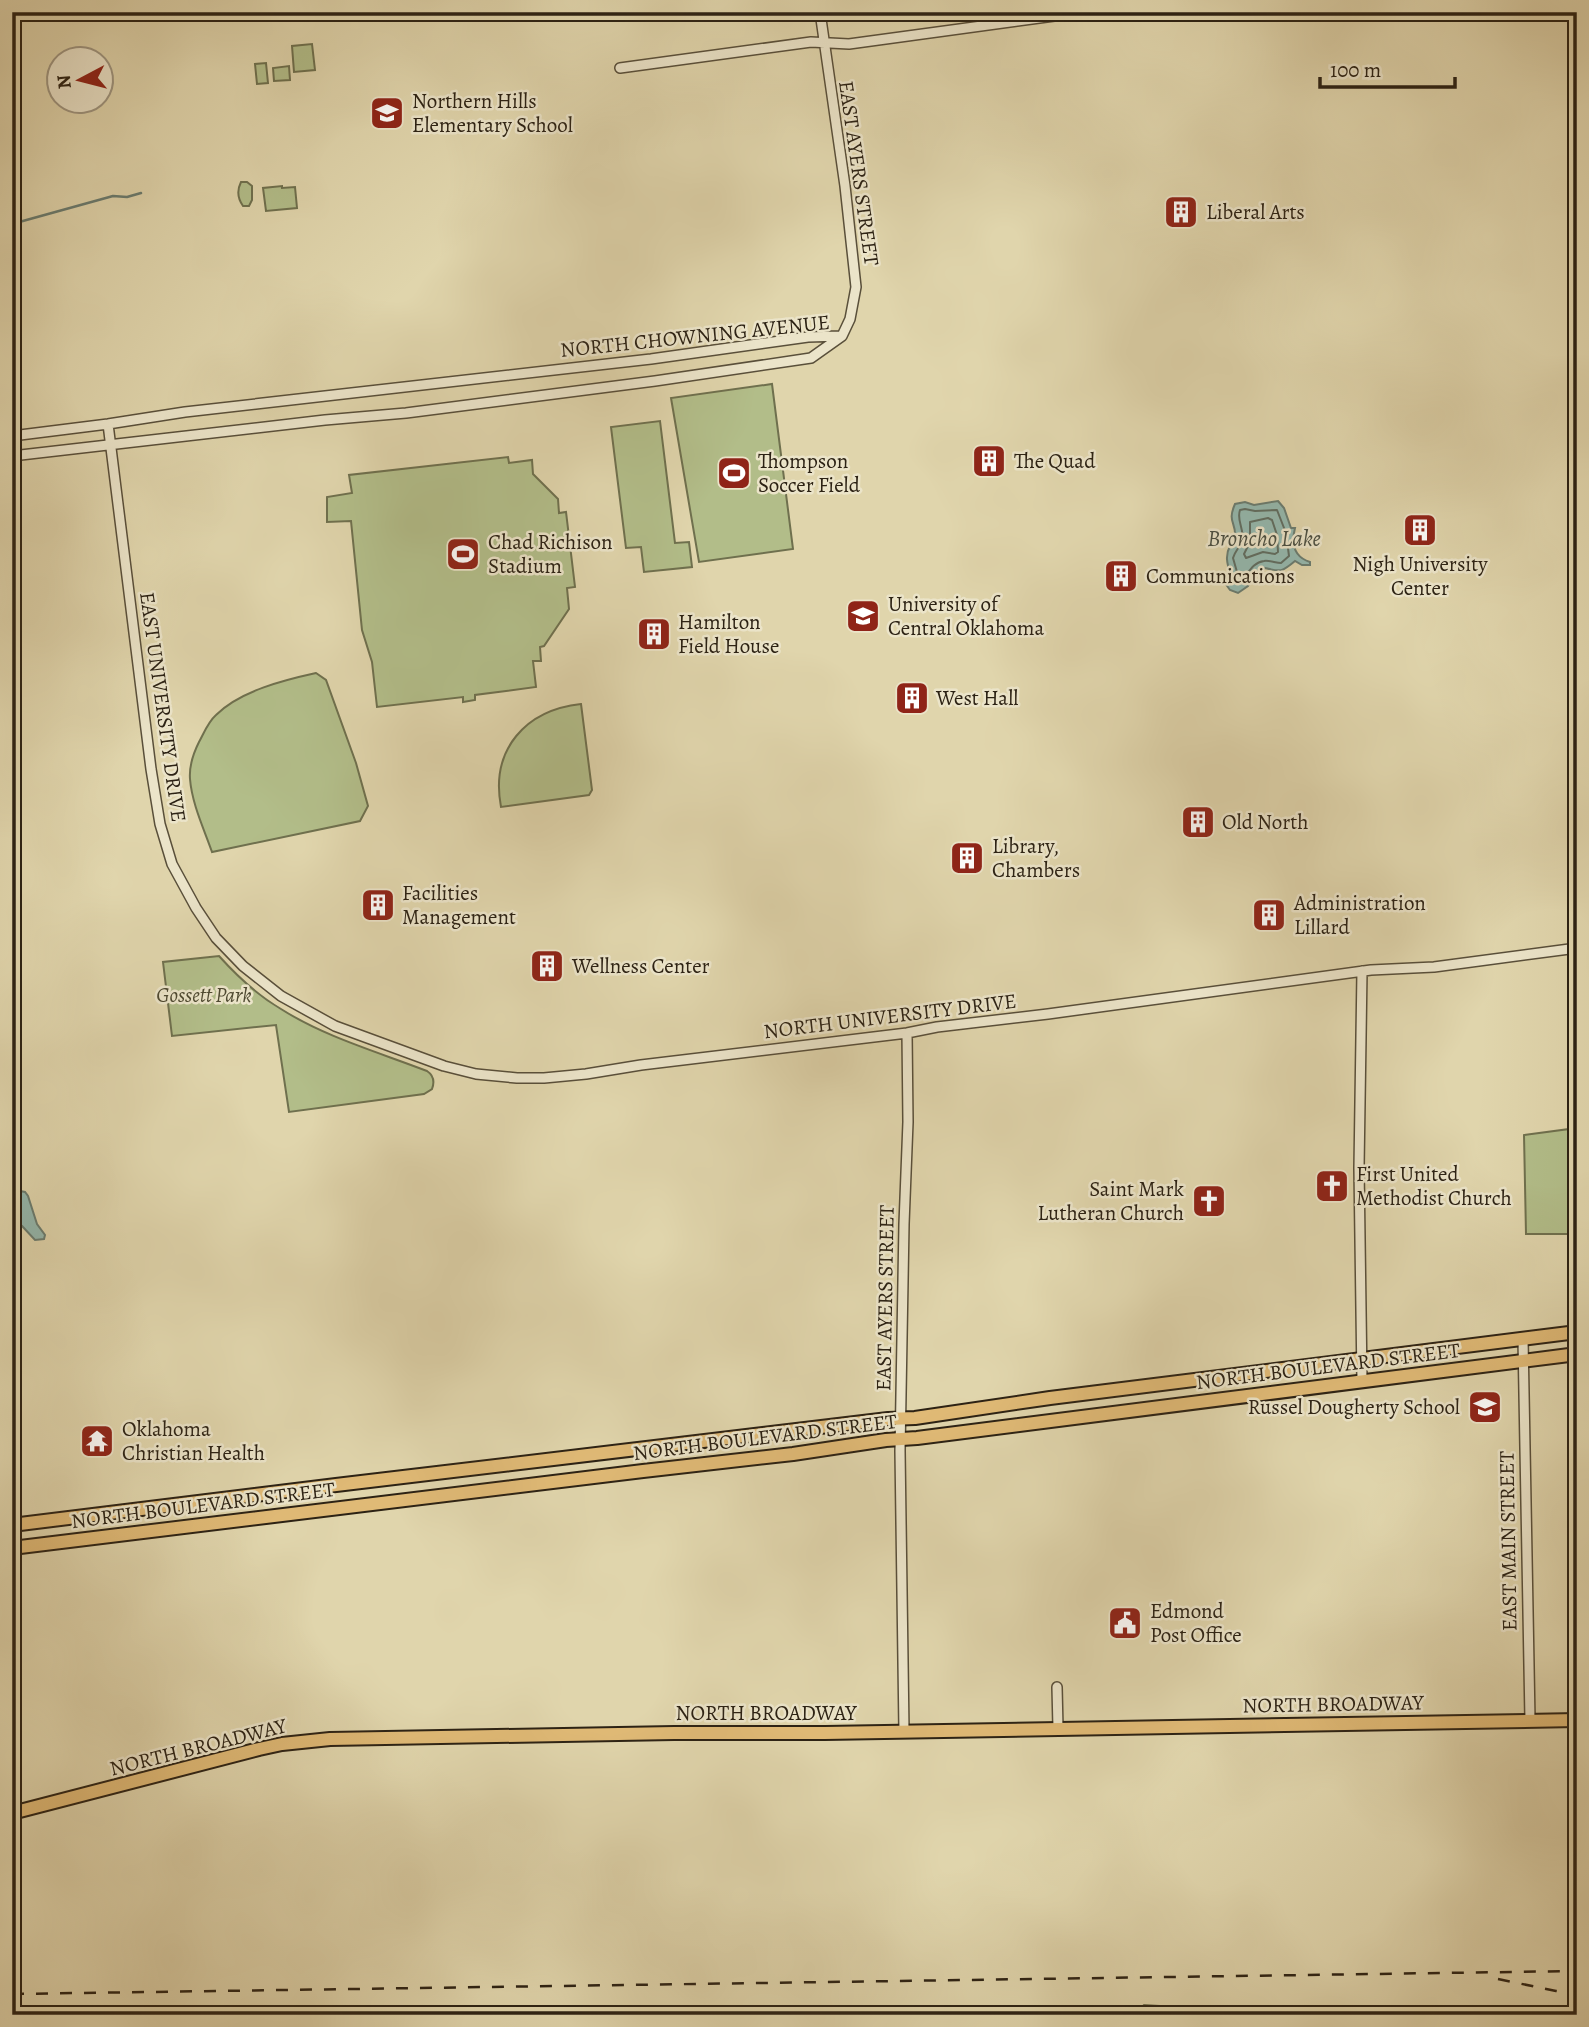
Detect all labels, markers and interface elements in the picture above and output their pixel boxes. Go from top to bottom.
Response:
north arrow [46,46,116,116]
scale bar [1320,46,1454,90]
text: 100 m [1330,56,1381,84]
text: N [50,73,78,90]
street label: EAST AYERS STREET [832,79,886,268]
place label: Northern Hills Elementary School [412,87,573,139]
school or university icon: Northern Hills Elementary School [368,94,406,132]
building icon: Liberal Arts [1162,193,1200,231]
place label: Liberal Arts [1206,198,1305,226]
street label: NORTH CHOWNING AVENUE [559,308,831,364]
building icon: The Quad [970,442,1008,480]
place label: Thompson Soccer Field [758,447,861,499]
place label: The Quad [1014,447,1096,475]
sports icon: Thompson Soccer Field [715,454,753,492]
building icon: Nigh University Center [1401,511,1439,549]
water label: Broncho Lake [1207,523,1321,554]
place label: Chad Richison Stadium [488,528,613,580]
sports icon: Chad Richison Stadium [444,535,482,573]
place label: Nigh University Center [1352,550,1488,602]
building icon: Communications [1102,557,1140,595]
place label: Communications [1146,562,1295,590]
street label: EAST UNIVERSITY DRIVE [133,590,193,824]
place label: University of Central Oklahoma [888,590,1044,642]
school or university icon: University of Central Oklahoma [844,597,882,635]
place label: Hamilton Field House [678,608,779,660]
building icon: Hamilton Field House [635,615,673,653]
building icon: West Hall [893,679,931,717]
place label: West Hall [935,684,1018,712]
building icon: Old North [1179,803,1217,841]
place label: Old North [1222,808,1308,836]
place label: Library, Chambers [992,832,1080,884]
building icon: Library, Chambers [948,839,986,877]
place label: Facilities Management [402,879,516,931]
building icon: Facilities Management [359,886,397,924]
place label: Administration Lillard [1293,889,1426,941]
building icon: Administration Lillard [1250,896,1288,934]
building icon: Wellness Center [528,947,566,985]
place label: Wellness Center [571,952,710,980]
park label: Gossett Park [156,981,252,1009]
street label: NORTH UNIVERSITY DRIVE [762,987,1018,1045]
place label: First United Methodist Church [1356,1160,1512,1212]
church icon: First United Methodist Church [1313,1167,1351,1205]
place label: Saint Mark Lutheran Church [1037,1175,1185,1227]
church icon: Saint Mark Lutheran Church [1190,1182,1228,1220]
street label: EAST AYERS STREET [869,1204,901,1391]
street label: NORTH BOULEVARD STREET [1194,1336,1462,1396]
school or university icon: Russel Dougherty School [1466,1388,1504,1426]
place label: Russel Dougherty School [1248,1393,1460,1421]
street label: NORTH BOULEVARD STREET [631,1407,899,1467]
place label: Oklahoma Christian Health [122,1415,265,1467]
temple icon: Oklahoma Christian Health [78,1422,116,1460]
street label: EAST MAIN STREET [1492,1450,1524,1631]
street label: NORTH BOULEVARD STREET [69,1475,337,1535]
place label: Edmond Post Office [1150,1597,1242,1649]
public building icon: Edmond Post Office [1106,1604,1144,1642]
street label: NORTH BROADWAY [1242,1688,1425,1720]
street label: NORTH BROADWAY [675,1699,857,1727]
street label: NORTH BROADWAY [107,1711,290,1783]

